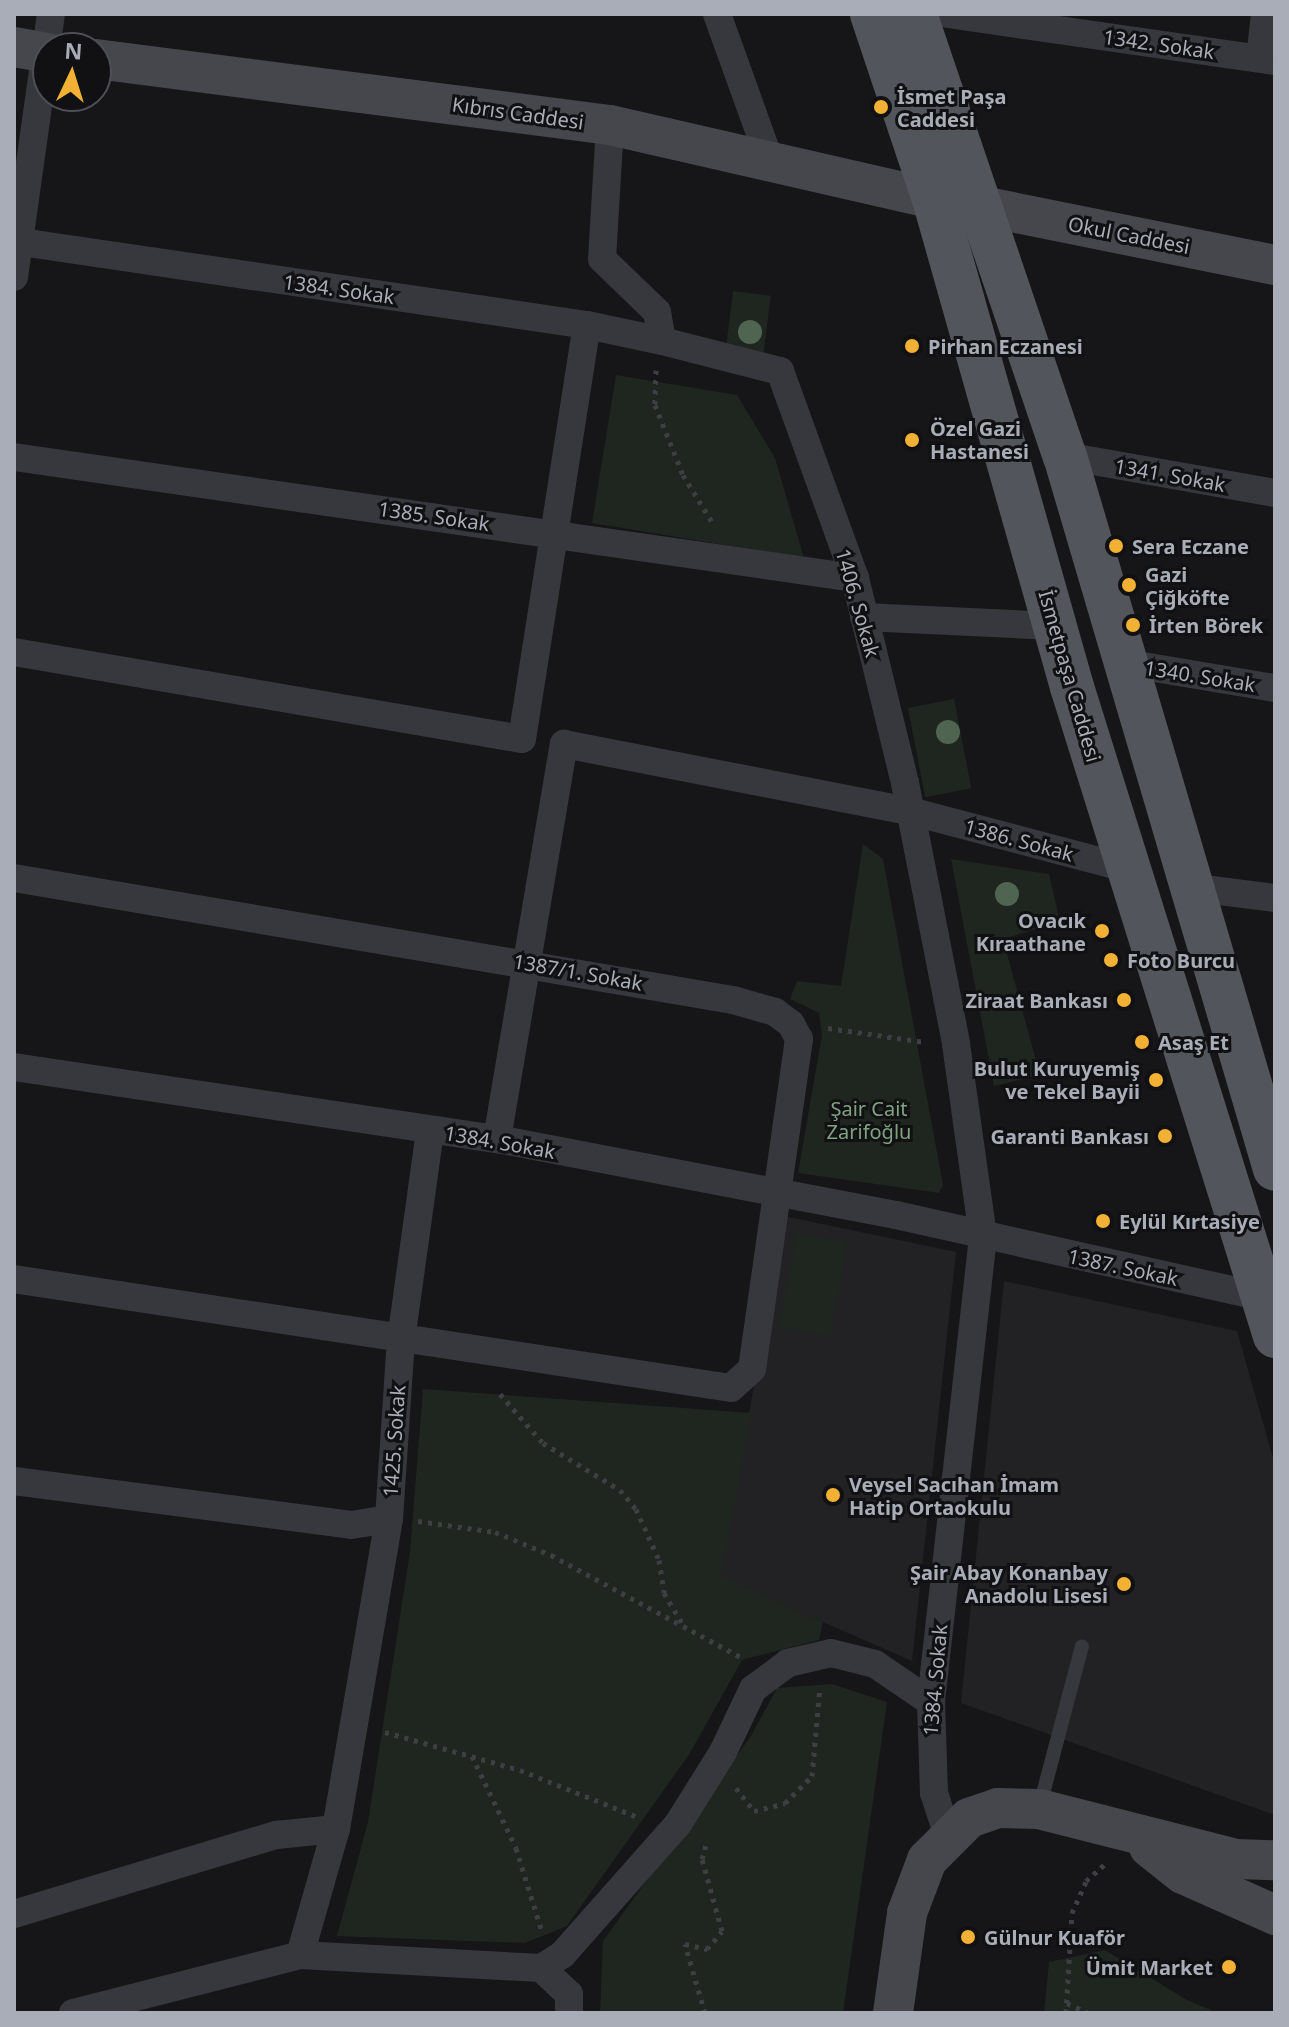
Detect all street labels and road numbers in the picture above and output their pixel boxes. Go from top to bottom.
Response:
street label: 1342. Sokak [1102,24,1216,64]
street label: Kıbrıs Caddesi [451,92,585,134]
street label: Okul Caddesi [1066,211,1192,259]
street label: 1384. Sokak [282,269,396,309]
street label: 1341. Sokak [1113,453,1227,497]
street label: 1385. Sokak [377,496,491,536]
street label: 1406. Sokak [831,546,885,660]
street label: İsmetpaşa Caddesi [1034,587,1106,765]
street label: 1340. Sokak [1143,655,1257,697]
street label: 1386. Sokak [962,814,1076,866]
street label: 1387/1. Sokak [511,949,645,995]
street label: 1384. Sokak [443,1120,557,1164]
street label: 1387. Sokak [1066,1244,1180,1290]
street label: 1425. Sokak [378,1384,410,1498]
street label: 1384. Sokak [918,1623,952,1737]

